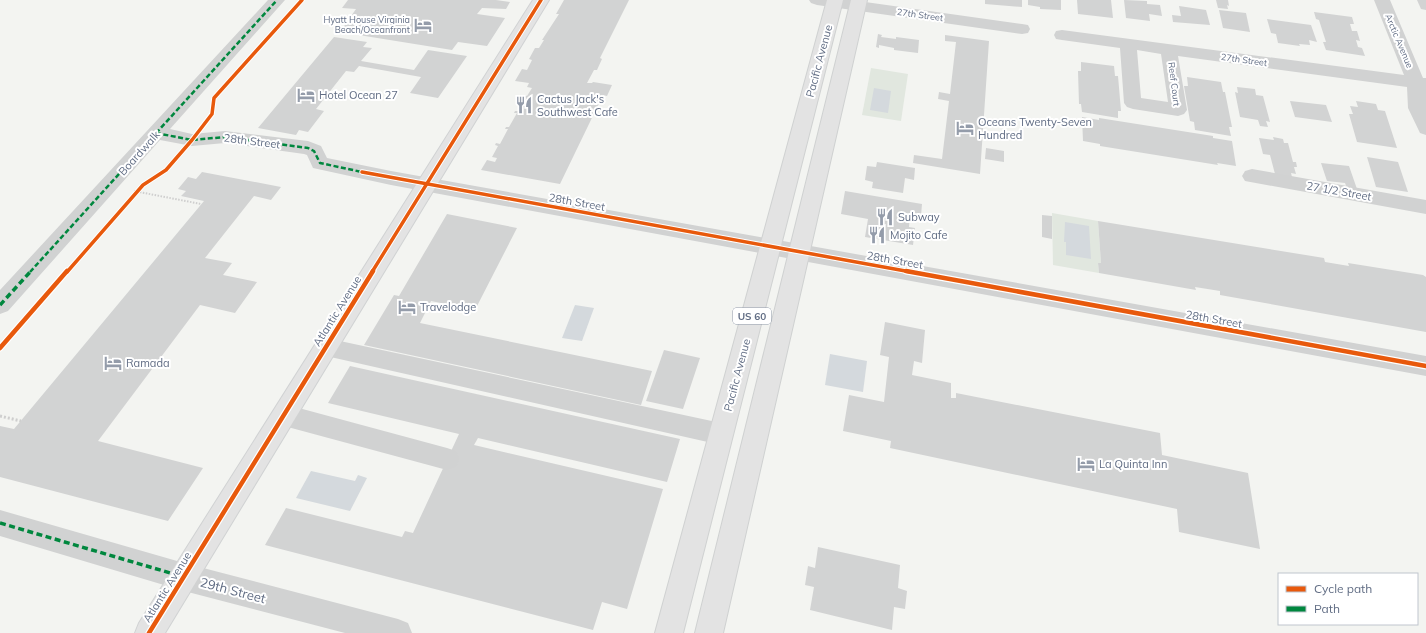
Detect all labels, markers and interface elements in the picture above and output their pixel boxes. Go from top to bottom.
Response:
street label: 27th Street [896,6,944,23]
street label: Arctic Avenue [1383,12,1416,70]
place label: Hyatt House Virginia Beach/Oceanfront [324,14,410,35]
hotel icon: Hyatt House Virginia Beach/Oceanfront [413,15,433,35]
street label: Pacific Avenue [803,23,835,99]
street label: 27th Street [1220,51,1268,68]
street label: Reef Court [1166,61,1183,107]
hotel icon: Hotel Ocean 27 [296,85,316,105]
place label: Hotel Ocean 27 [319,88,398,102]
place label: Cactus Jack's Southwest Cafe [537,92,618,119]
restaurant icon: Cactus Jack's Southwest Cafe [514,95,534,115]
place label: Oceans Twenty-Seven Hundred [978,115,1092,142]
hotel icon: Oceans Twenty-Seven Hundred [955,118,975,138]
street label: Boardwalk [115,128,163,178]
street label: 28th Street [223,131,281,151]
street label: 27 1/2 Street [1305,178,1373,204]
street label: 28th Street [548,190,606,214]
restaurant icon: Subway [875,207,895,227]
place label: Subway [898,210,940,224]
restaurant icon: Mojito Cafe [867,225,887,245]
place label: Mojito Cafe [890,228,947,242]
street label: 28th Street [866,248,924,272]
street label: Atlantic Avenue [310,273,364,349]
hotel icon: Travelodge [397,297,417,317]
place label: Travelodge [420,300,476,314]
street label: 28th Street [1185,307,1243,331]
road number: US 60 [733,308,771,324]
street label: Pacific Avenue [721,337,753,413]
hotel icon: Ramada [103,353,123,373]
place label: Ramada [126,356,170,370]
hotel icon: La Quinta Inn [1076,454,1096,474]
place label: La Quinta Inn [1099,457,1167,471]
street label: Atlantic Avenue [140,549,194,625]
legend [1278,573,1418,625]
street label: 29th Street [199,574,268,607]
text: Cycle path [1314,581,1372,596]
text: Path [1314,601,1340,616]

